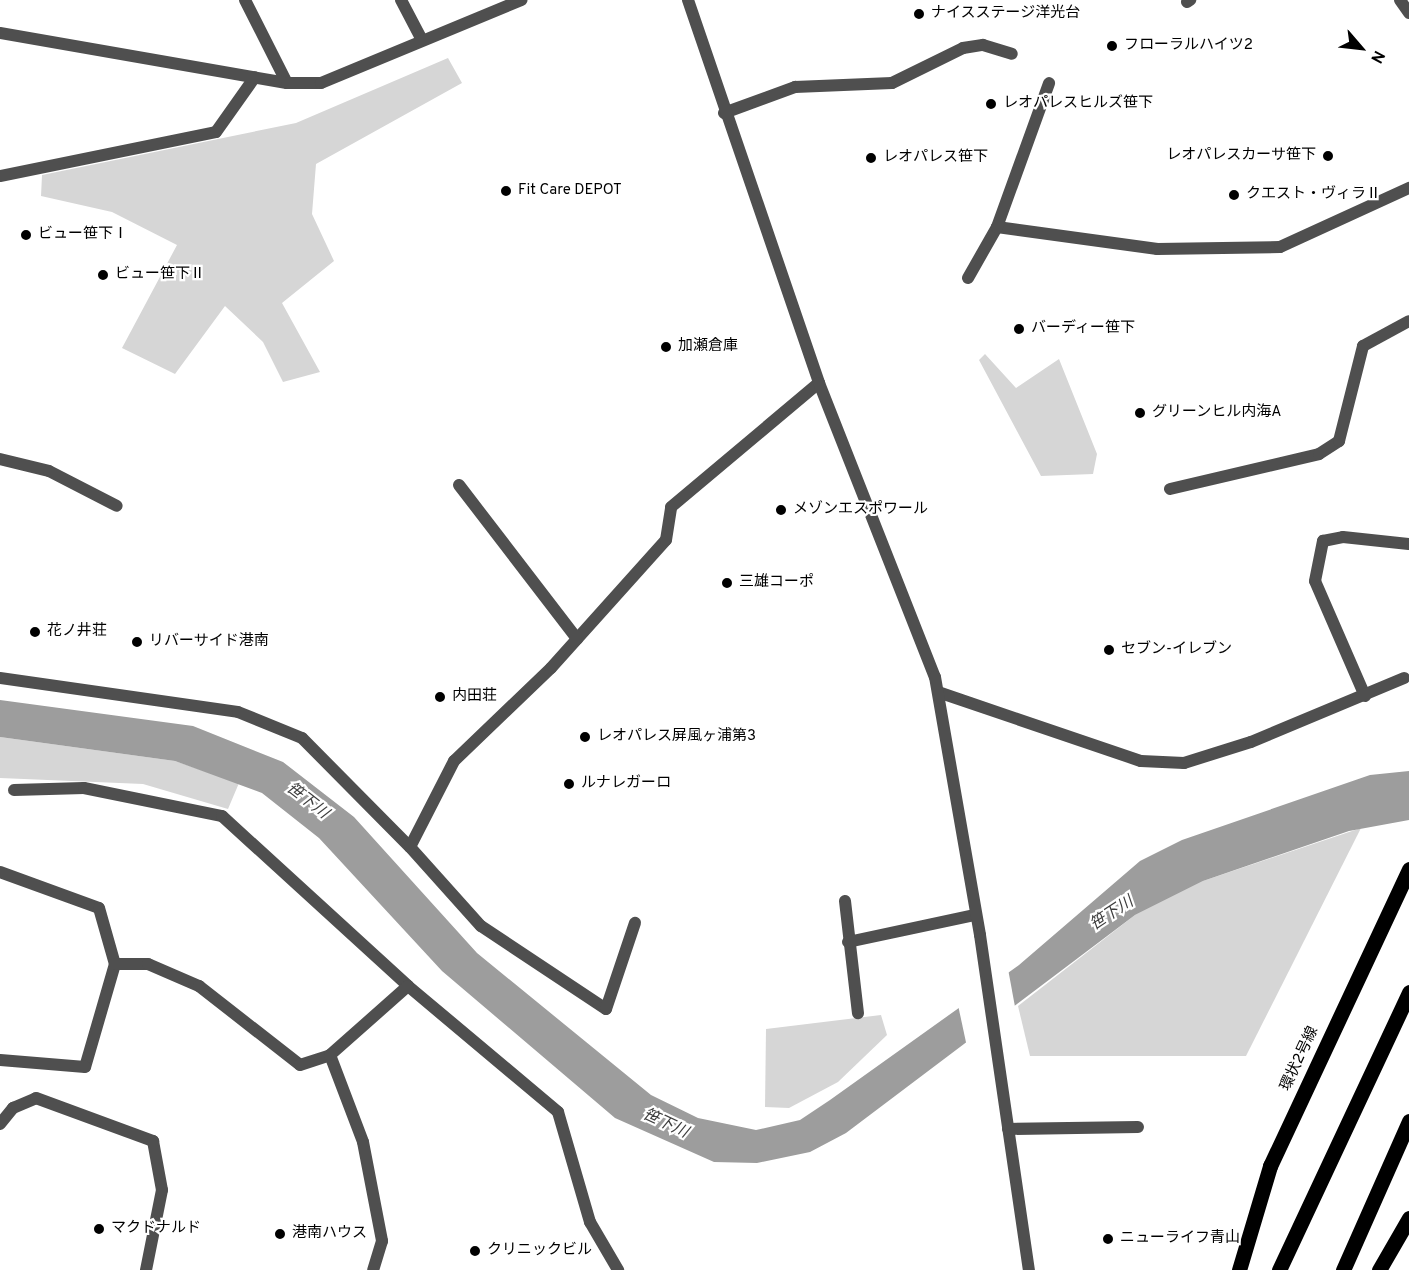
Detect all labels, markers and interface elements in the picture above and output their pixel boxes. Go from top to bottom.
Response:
place label: ナイスステージ洋光台 [931,5,1081,23]
marker: ナイスステージ洋光台 [912,7,926,21]
north arrow [1331,18,1391,78]
place label: フローラルハイツ2 [1124,37,1253,55]
marker: フローラルハイツ2 [1105,39,1119,53]
text: N [1365,47,1388,66]
place label: レオパレスヒルズ笹下 [1003,95,1153,113]
marker: レオパレスヒルズ笹下 [984,97,998,111]
place label: レオパレスカーサ笹下 [1166,147,1316,165]
place label: レオパレス笹下 [883,149,988,167]
marker: レオパレスカーサ笹下 [1321,149,1335,163]
marker: レオパレス笹下 [864,151,878,165]
place label: Fit Care DEPOT [518,182,622,200]
marker: Fit Care DEPOT [499,184,513,198]
place label: クエスト・ヴィラⅡ [1246,186,1381,204]
marker: クエスト・ヴィラⅡ [1227,188,1241,202]
place label: ビュー笹下Ⅰ [38,226,128,244]
marker: ビュー笹下Ⅰ [19,228,33,242]
place label: ビュー笹下Ⅱ [115,266,205,284]
marker: ビュー笹下Ⅱ [96,268,110,282]
place label: バーディー笹下 [1031,320,1136,338]
marker: バーディー笹下 [1012,322,1026,336]
place label: 加瀬倉庫 [678,338,738,356]
marker: 加瀬倉庫 [659,340,673,354]
place label: グリーンヒル内海A [1152,404,1282,422]
marker: グリーンヒル内海A [1133,406,1147,420]
place label: メゾンエスポワール [793,501,928,519]
marker: メゾンエスポワール [774,503,788,517]
place label: 三雄コーポ [739,574,814,592]
marker: 三雄コーポ [720,576,734,590]
place label: 花ノ井荘 [47,623,107,641]
marker: 花ノ井荘 [28,625,42,639]
place label: リバーサイド港南 [149,633,269,651]
marker: リバーサイド港南 [130,635,144,649]
place label: セブン-イレブン [1121,641,1232,659]
marker: セブン-イレブン [1102,643,1116,657]
place label: 内田荘 [452,688,497,706]
marker: 内田荘 [433,690,447,704]
place label: レオパレス屏風ヶ浦第3 [597,728,756,746]
marker: レオパレス屏風ヶ浦第3 [578,730,592,744]
place label: ルナレガーロ [581,775,671,793]
marker: ルナレガーロ [562,777,576,791]
water label: 笹下川 [282,779,332,823]
water label: 笹下川 [1087,893,1137,935]
street label: 環状2号線 [1277,1024,1323,1094]
water label: 笹下川 [639,1105,691,1143]
place label: マクドナルド [111,1220,201,1238]
marker: マクドナルド [92,1222,106,1236]
place label: 港南ハウス [292,1225,367,1243]
marker: 港南ハウス [273,1227,287,1241]
place label: ニューライフ青山 [1120,1230,1240,1248]
marker: ニューライフ青山 [1101,1232,1115,1246]
place label: クリニックビル [487,1242,592,1260]
marker: クリニックビル [468,1244,482,1258]

